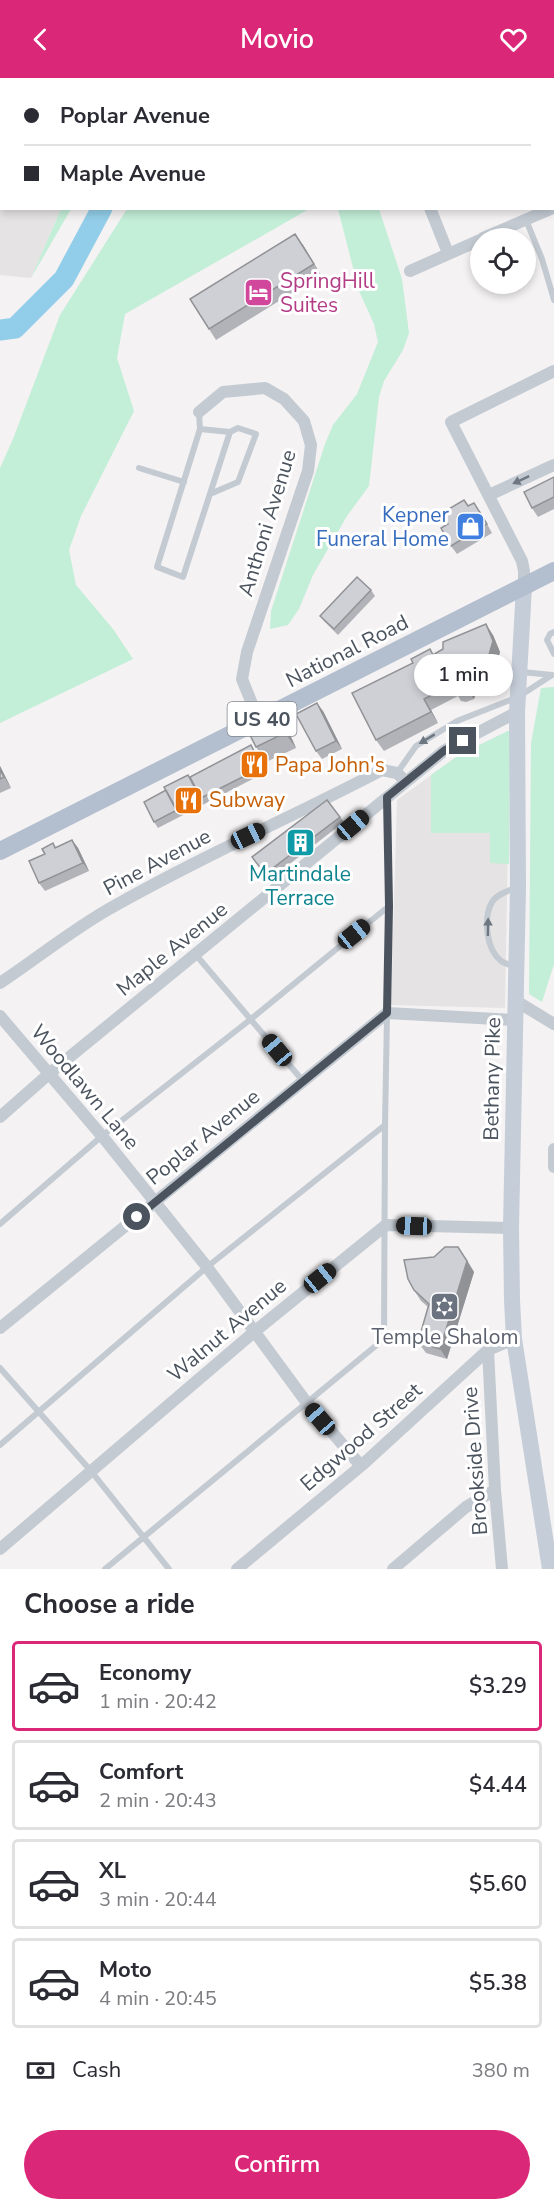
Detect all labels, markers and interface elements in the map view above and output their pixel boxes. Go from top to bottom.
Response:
text: Movio [240,21,314,58]
icon: back [24,23,57,56]
icon: heart [497,23,530,56]
text: Poplar Avenue [60,101,210,131]
text: Maple Avenue [60,159,206,189]
map controls [470,228,536,294]
button: locate [470,228,536,294]
place label: SpringHill Suites [280,267,376,319]
hotel icon: SpringHill Suites [243,277,275,309]
street label: Anthoni Avenue [231,446,303,600]
one-way arrow [513,476,530,485]
place label: Kepner Funeral Home [316,501,449,553]
shop icon: Kepner Funeral Home [454,511,486,543]
street label: National Road [281,608,413,694]
callout: 1 min [414,654,512,696]
text: 1 min [438,661,489,688]
road number: US 40 [228,702,296,736]
route end [449,727,476,754]
one-way arrow [419,734,435,745]
restaurant icon: Papa John's [238,749,270,781]
place label: Papa John's [275,751,385,779]
restaurant icon: Subway [172,784,204,816]
place label: Subway [209,786,285,814]
car [333,807,373,843]
car [228,820,268,852]
street label: Pine Avenue [98,822,216,902]
building icon: Martindale Terrace [284,827,316,859]
place label: Martindale Terrace [249,860,351,912]
street label: Maple Avenue [111,895,233,1003]
car [334,916,374,952]
one-way arrow [483,917,493,936]
street label: Bethany Pike [477,1017,507,1141]
street label: Woodlawn Lane [24,1019,146,1155]
car [259,1030,295,1070]
street label: Poplar Avenue [140,1083,266,1191]
route start [123,1203,150,1230]
car [396,1216,432,1236]
car [300,1260,340,1296]
street label: Walnut Avenue [162,1272,292,1388]
synagogue icon: Temple Shalom [429,1290,461,1322]
place label: Temple Shalom [372,1323,518,1351]
street label: Edgwood Street [294,1376,428,1498]
street label: Brookside Drive [456,1386,494,1536]
car [301,1400,339,1438]
text: Choose a ride [24,1586,195,1623]
text: Economy [99,1658,191,1688]
icon: car [27,1659,81,1713]
text: $3.29 [469,1671,527,1701]
text: 1 min · 20:42 [99,1688,217,1715]
text: Comfort [99,1757,183,1787]
icon: car [27,1758,81,1812]
text: $4.44 [469,1770,527,1800]
text: 2 min · 20:43 [99,1787,217,1814]
text: XL [99,1856,126,1886]
icon: car [27,1857,81,1911]
text: $5.60 [469,1869,527,1899]
text: 3 min · 20:44 [99,1886,217,1913]
text: Moto [99,1955,152,1985]
icon: car [27,1956,81,2010]
text: $5.38 [469,1968,527,1998]
text: 4 min · 20:45 [99,1985,217,2012]
icon: cash [24,2054,57,2087]
text: Cash [72,2055,121,2085]
text: 380 m [472,2057,530,2084]
button: Confirm [24,2130,530,2199]

